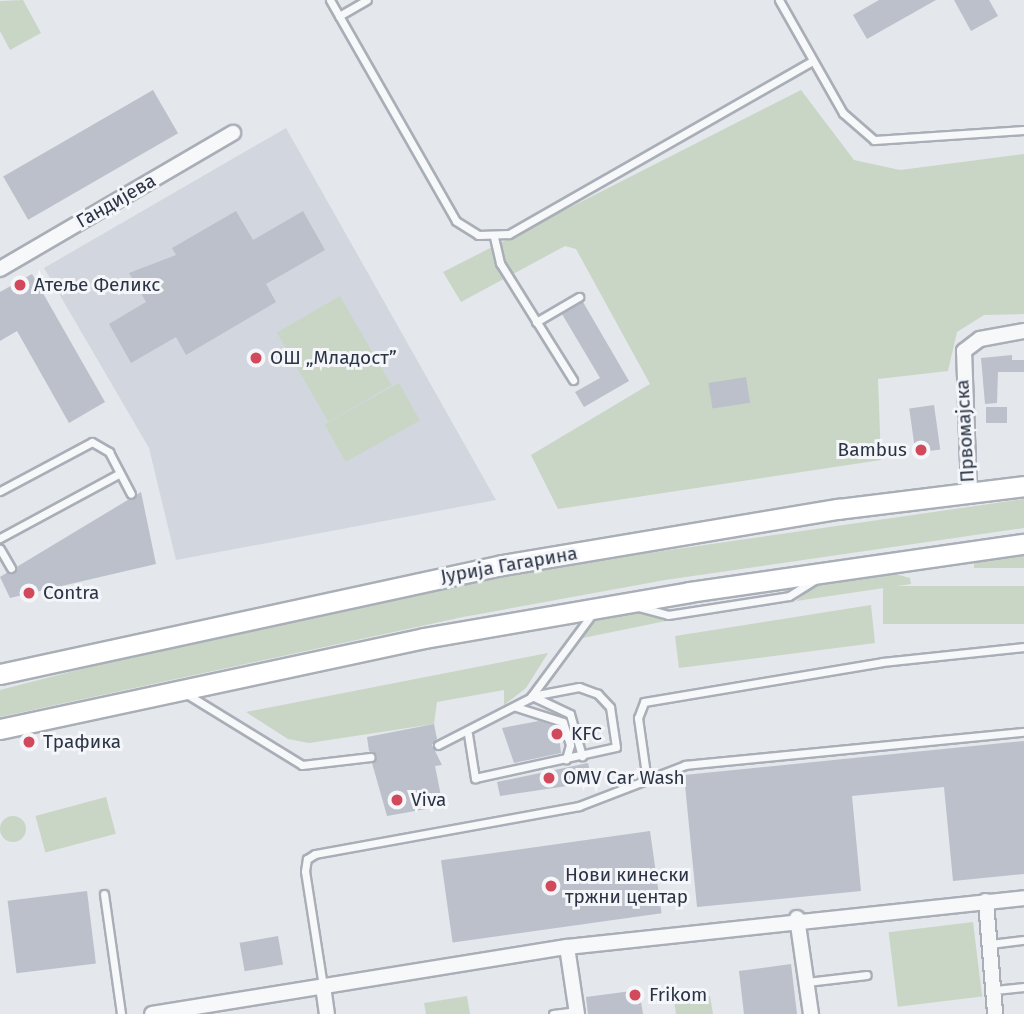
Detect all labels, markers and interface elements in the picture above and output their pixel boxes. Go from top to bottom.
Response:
street label: Гандијева [72,169,160,233]
place label: Атеље Феликс [34,274,160,296]
marker: Атеље Феликс [12,277,28,293]
place label: ОШ „Младост” [270,347,397,369]
marker: ОШ „Младост” [248,350,264,366]
street label: Првомајска [951,379,979,483]
place label: Bambus [838,439,907,461]
marker: Bambus [913,442,929,458]
street label: Јурија Гагарина [439,542,579,588]
place label: Contra [43,582,99,604]
marker: Contra [21,585,37,601]
place label: KFC [571,723,602,745]
marker: KFC [549,726,565,742]
place label: Трафика [43,731,121,753]
marker: Трафика [21,734,37,750]
place label: OMV Car Wash [563,767,685,789]
marker: OMV Car Wash [541,770,557,786]
place label: Viva [411,789,446,811]
marker: Viva [389,792,405,808]
place label: Нови кинески тржни центар [565,864,689,908]
marker: Нови кинески тржни центар [543,878,559,894]
place label: Frikom [649,984,707,1006]
marker: Frikom [627,987,643,1003]

